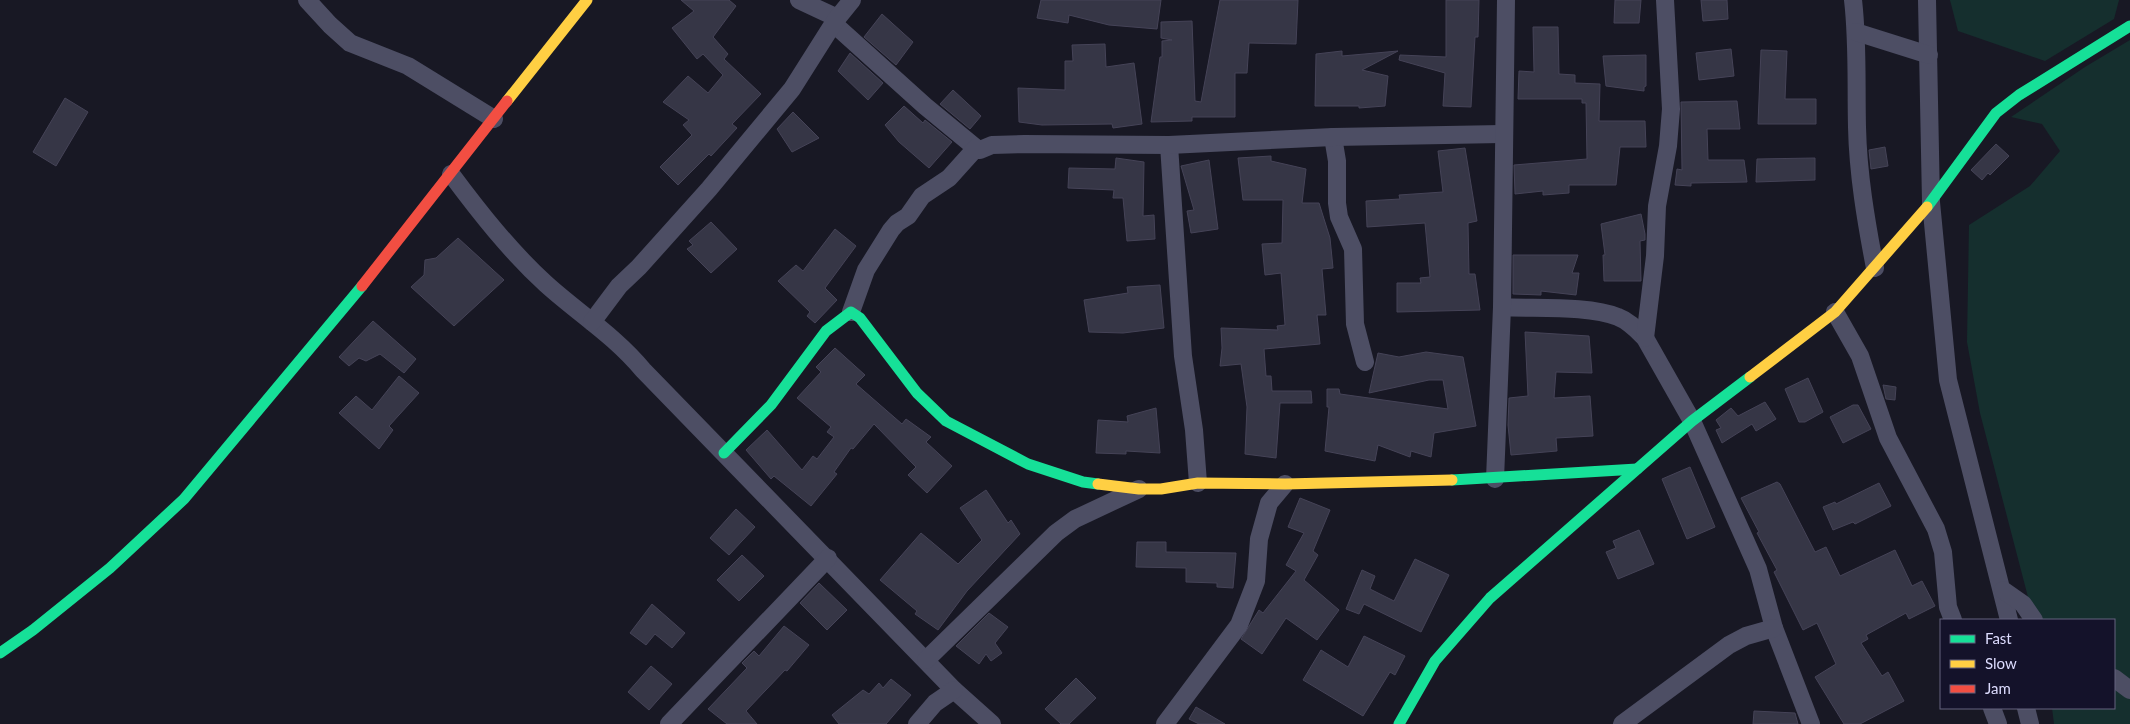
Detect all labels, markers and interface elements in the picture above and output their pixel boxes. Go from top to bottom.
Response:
legend [1940,619,2115,709]
text: Fast [1985,629,2012,647]
text: Slow [1985,654,2017,672]
text: Jam [1985,679,2011,697]

